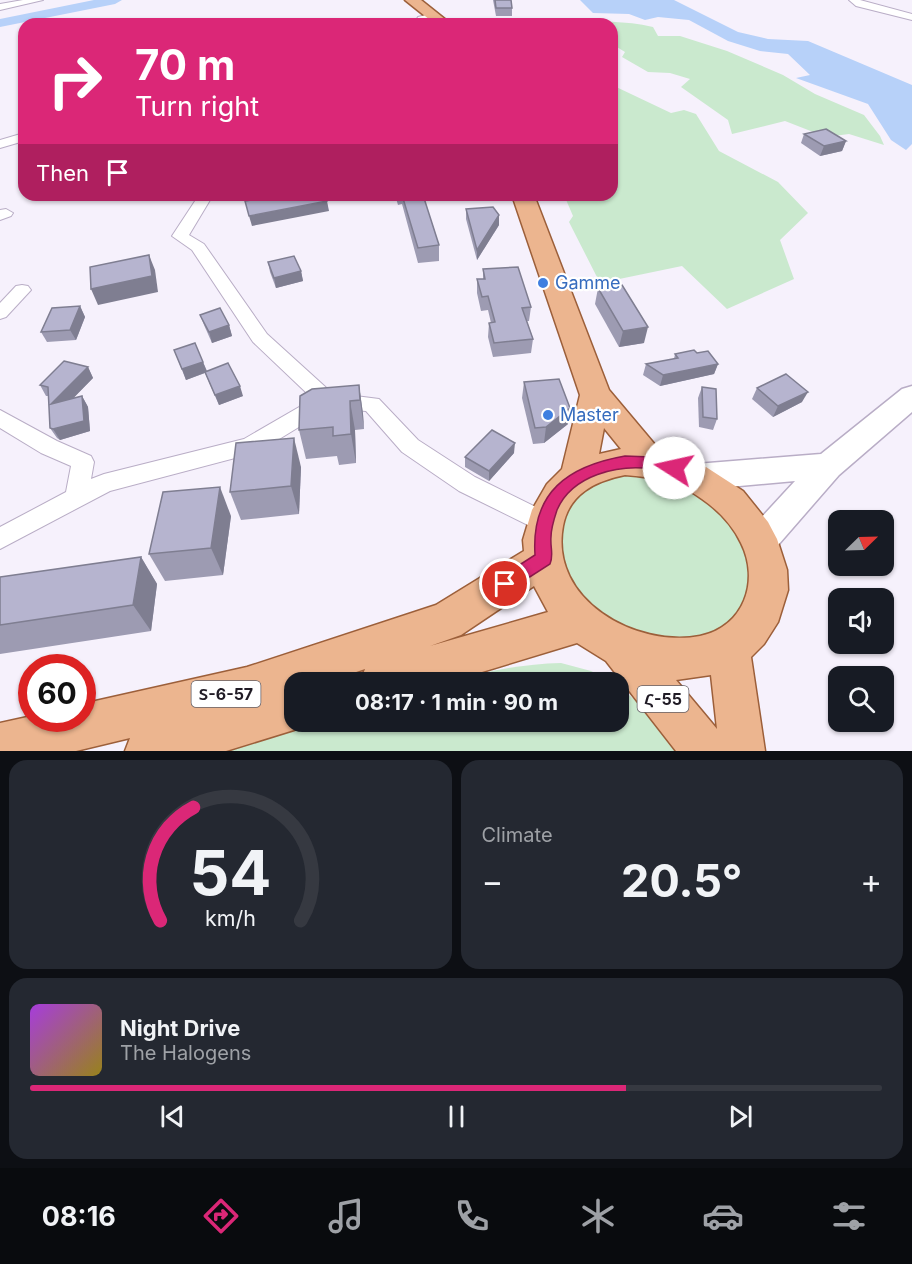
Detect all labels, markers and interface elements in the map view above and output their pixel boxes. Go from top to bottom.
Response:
text: 70 m [135,39,235,90]
icon: right [36,42,114,120]
text: Turn right [135,90,259,123]
icon: arrive [101,156,134,189]
text: Then [36,160,89,186]
place label: Gamme [555,272,621,293]
marker: Gamme [536,276,550,290]
place label: Master [560,404,619,425]
marker: Master [541,408,555,422]
position arrow [642,436,706,500]
north arrow [828,510,894,576]
map controls [828,510,894,732]
pin [479,558,530,609]
icon: arrive [488,567,521,600]
button: sound [828,588,894,654]
speed limit sign: 60 [18,654,96,732]
button: search [828,666,894,732]
road number: Տ-6-57 [192,681,260,707]
road number: Հ-55 [638,686,688,712]
text: 08:17 · 1 min · 90 m [355,689,558,715]
text: Climate [482,823,553,847]
text: 54 [189,835,271,910]
text: 20.5° [621,853,742,908]
text: − [482,861,503,901]
text: + [860,861,882,901]
text: km/h [205,906,256,932]
text: Night Drive [120,1015,240,1041]
text: The Halogens [120,1041,251,1065]
icon: previous [156,1100,189,1133]
icon: pause [440,1100,473,1133]
icon: next [724,1100,757,1133]
icon: directions [200,1195,242,1237]
icon: music [325,1195,367,1237]
icon: phone [451,1195,493,1237]
icon: climate [577,1195,619,1237]
icon: car [702,1195,744,1237]
icon: filters [828,1195,870,1237]
text: 08:16 [42,1200,116,1233]

